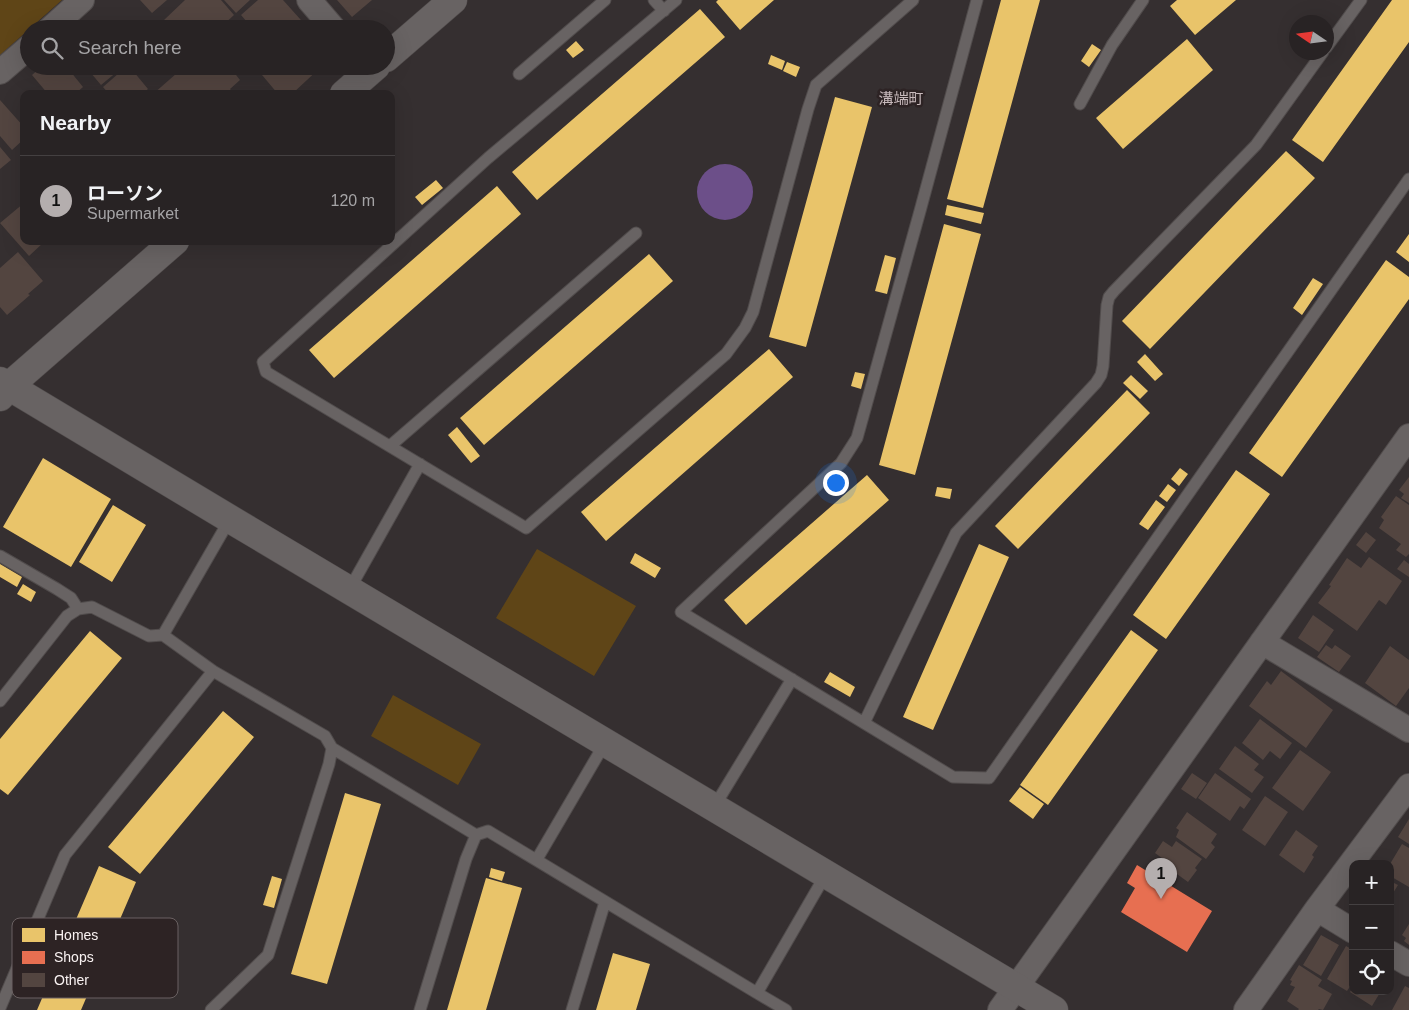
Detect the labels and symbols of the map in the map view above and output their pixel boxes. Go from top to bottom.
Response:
north arrow [1289,15,1334,60]
district label: 溝端町 [878,90,924,107]
your location [823,470,849,496]
pin: 1 [1145,858,1177,899]
legend [12,918,178,998]
text: Homes [54,927,98,943]
text: Shops [54,949,94,965]
text: Other [54,972,89,988]

